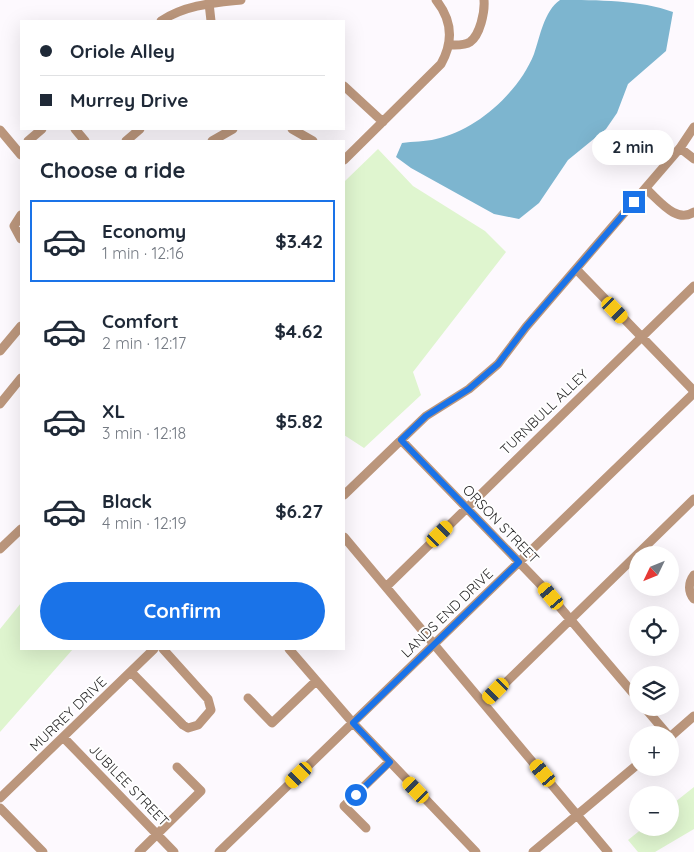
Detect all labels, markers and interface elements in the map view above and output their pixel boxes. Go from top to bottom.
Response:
text: Oriole Alley [70,39,175,63]
text: Murrey Drive [70,88,188,112]
callout: 2 min [593,130,675,164]
text: 2 min [612,137,654,157]
text: Choose a ride [40,156,185,184]
route end [623,191,645,213]
icon: car [42,219,87,264]
text: Economy [102,219,186,243]
text: $3.42 [275,229,323,253]
text: 1 min · 12:16 [102,243,184,263]
car [599,294,630,326]
icon: car [42,309,87,354]
text: Comfort [102,309,179,333]
text: $4.62 [274,319,323,343]
text: 2 min · 12:17 [102,333,186,353]
street label: TURNBULL ALLEY [496,365,592,459]
icon: car [42,399,87,444]
text: XL [102,399,125,423]
text: $5.82 [276,409,323,433]
text: 3 min · 12:18 [102,423,186,443]
street label: ORSON STREET [459,481,543,567]
icon: car [42,489,87,534]
text: Black [102,489,152,513]
text: $6.27 [275,499,323,523]
text: 4 min · 12:19 [102,513,187,533]
car [424,518,455,550]
north arrow [629,546,679,596]
map controls [629,546,679,836]
street label: LANDS END DRIVE [397,565,497,661]
car [535,580,566,612]
button: Confirm [40,582,325,640]
button: locate [629,606,679,656]
button: layers [629,666,679,716]
street label: MURREY DRIVE [26,673,110,755]
car [480,675,511,707]
button: + [629,726,679,776]
street label: JUBILEE STREET [85,740,173,830]
car [527,757,558,789]
car [282,759,315,791]
car [400,774,431,806]
route start [345,784,367,806]
button: − [629,786,679,836]

